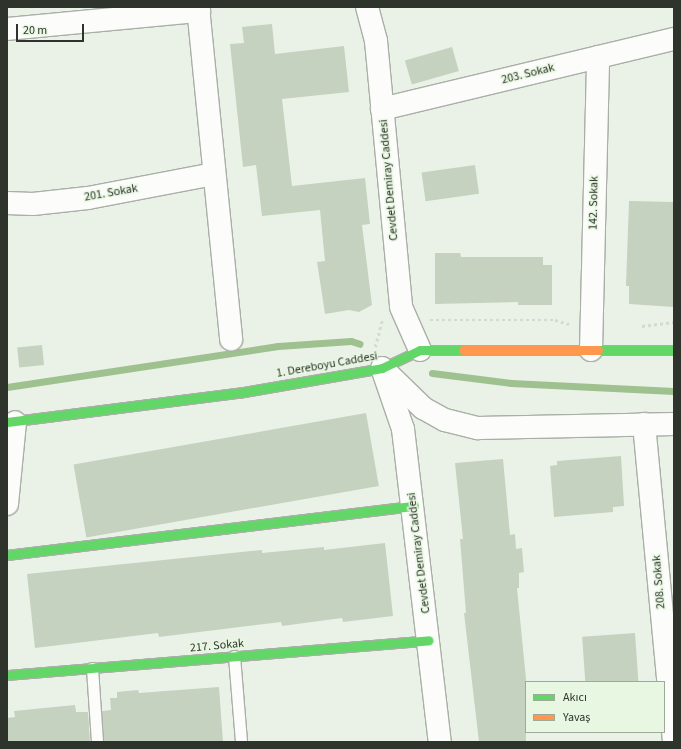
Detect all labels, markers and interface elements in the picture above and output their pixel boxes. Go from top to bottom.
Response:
scale bar [18,16,86,42]
text: 20 m [23,22,47,39]
street label: 203. Sokak [500,60,556,88]
street label: Cevdet Demiray Caddesi [377,119,401,241]
street label: 142. Sokak [586,176,602,230]
street label: 201. Sokak [83,181,139,205]
street label: 1. Dereboyu Caddesi [275,349,379,381]
street label: Cevdet Demiray Caddesi [404,492,434,614]
street label: 208. Sokak [649,554,669,610]
street label: 217. Sokak [189,636,245,656]
legend [525,681,665,733]
text: Akıcı [563,689,587,706]
text: Yavaş [563,709,590,726]

